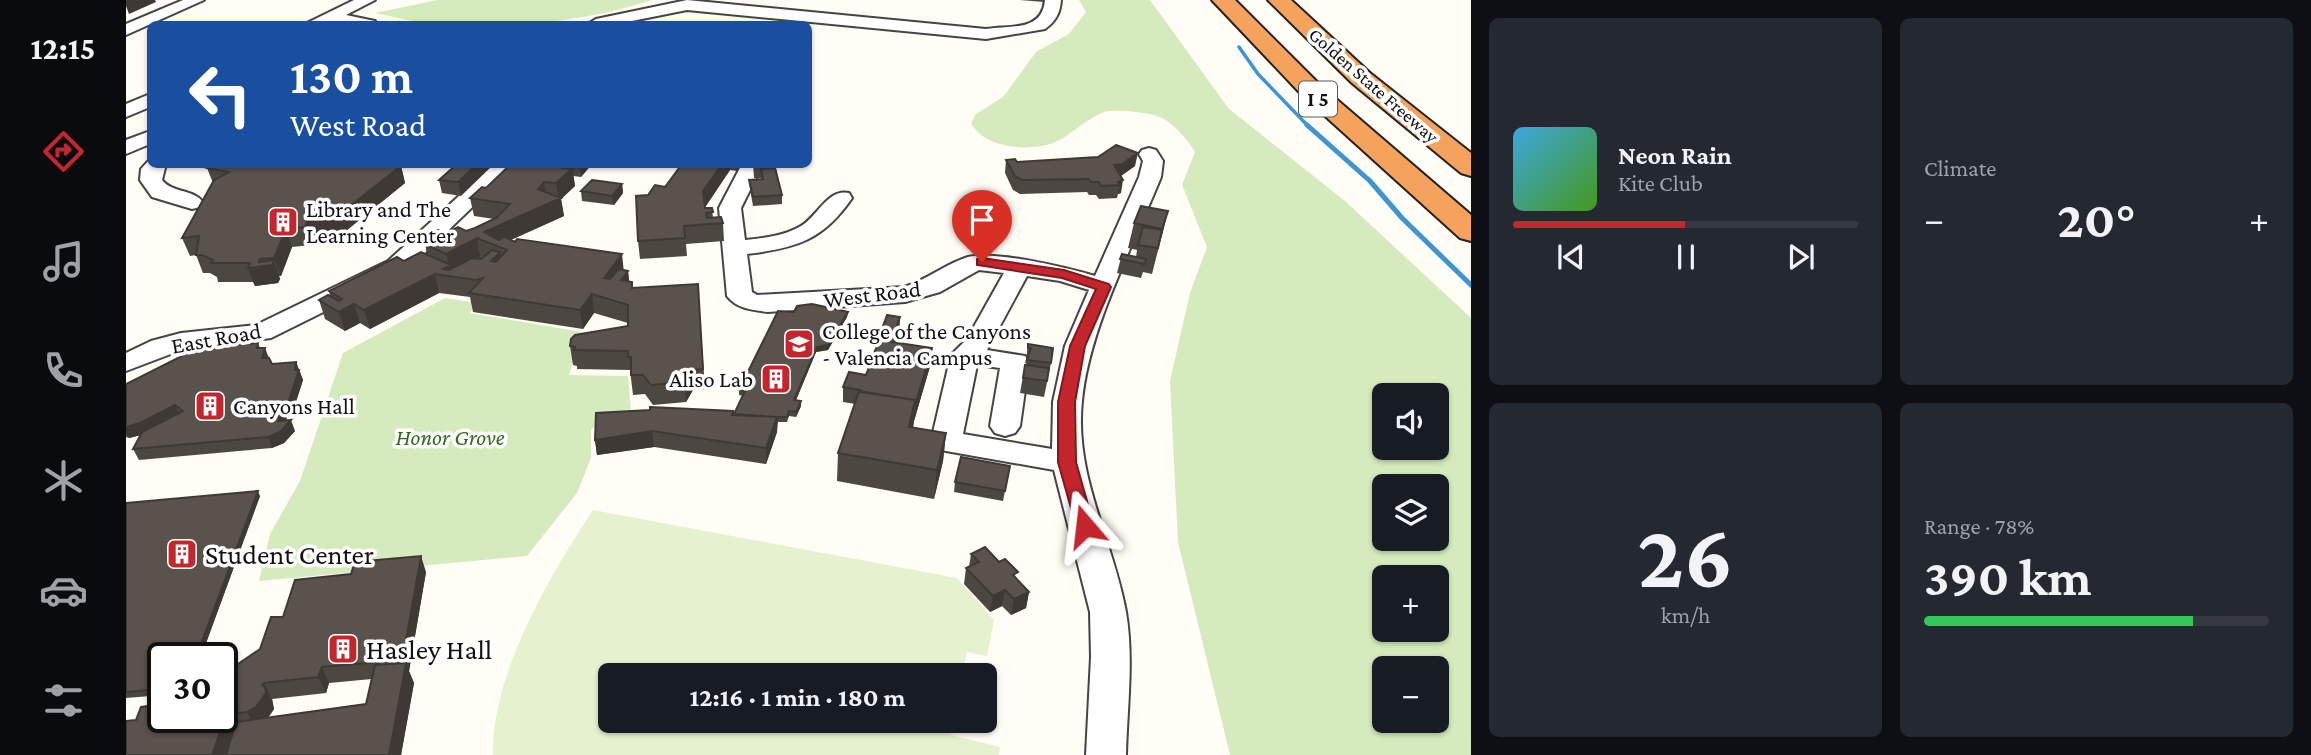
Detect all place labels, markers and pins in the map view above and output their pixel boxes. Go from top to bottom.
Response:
pin [952,190,1012,262]
place label: Library and The Learning Center [306,196,454,248]
building icon: Library and The Learning Center [266,205,300,239]
place label: College of the Canyons - Valencia Campus [822,318,1031,370]
school or university icon: College of the Canyons - Valencia Campus [782,327,816,361]
building icon: Aliso Lab [759,362,793,396]
place label: Aliso Lab [669,366,753,392]
building icon: Canyons Hall [193,389,227,423]
place label: Canyons Hall [233,393,355,419]
building icon: Student Center [165,537,199,571]
place label: Student Center [205,539,374,570]
building icon: Hasley Hall [326,632,360,666]
place label: Hasley Hall [366,634,492,665]

